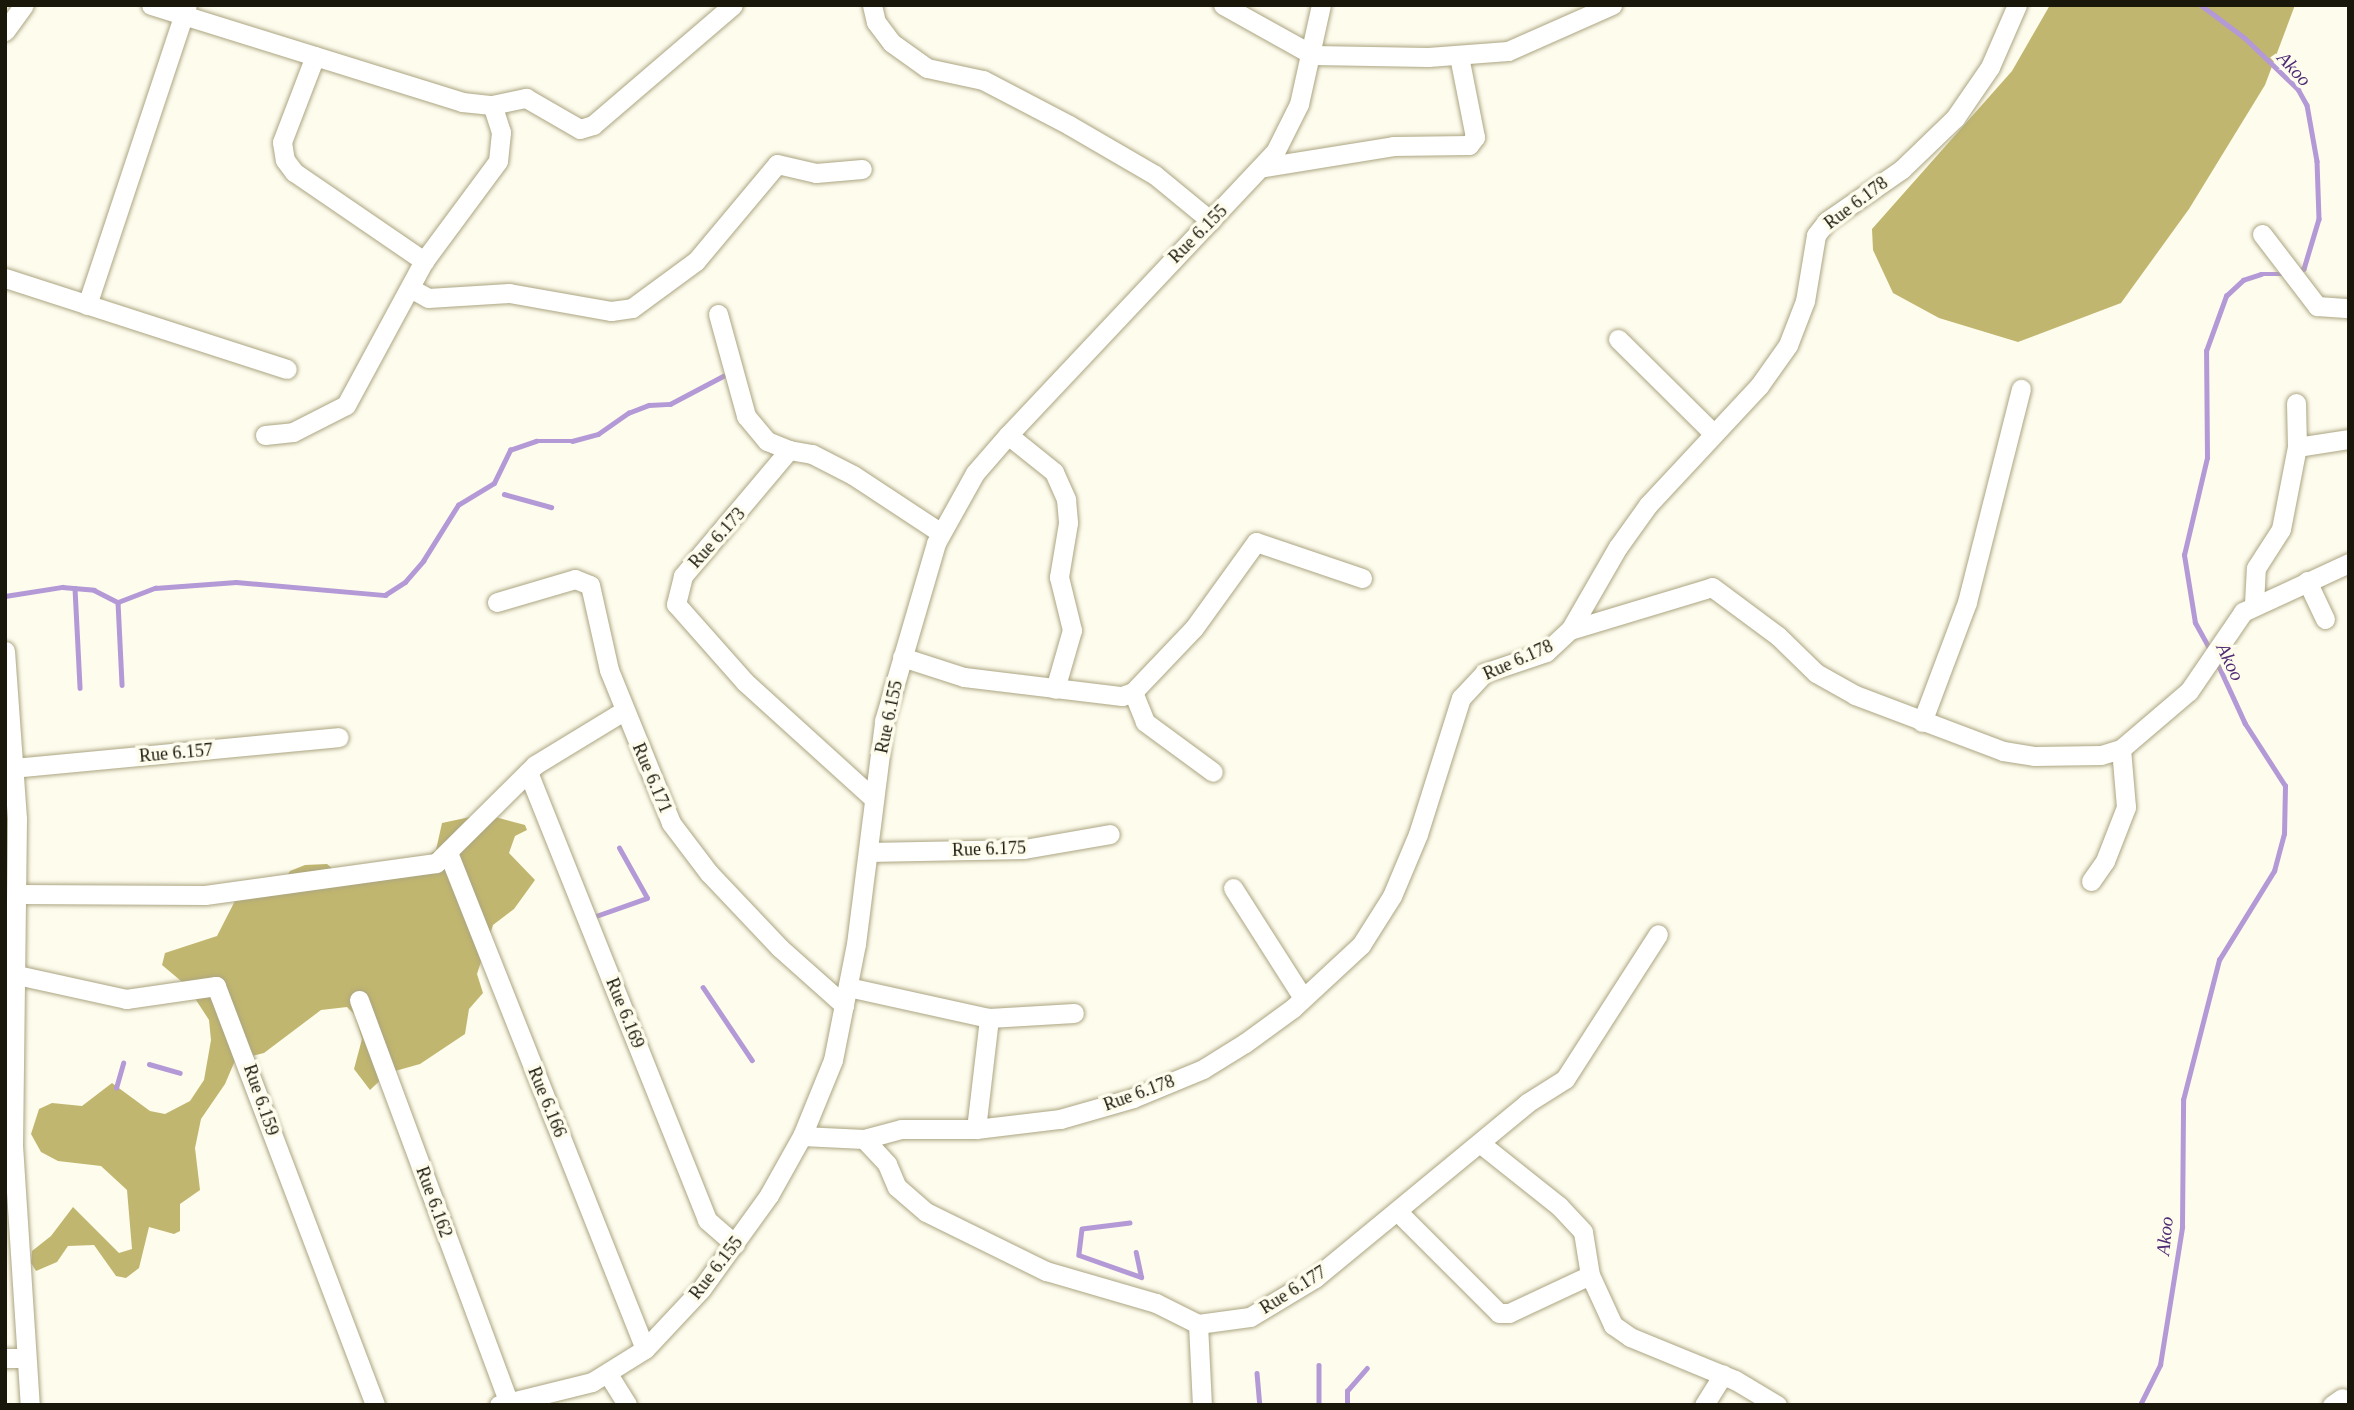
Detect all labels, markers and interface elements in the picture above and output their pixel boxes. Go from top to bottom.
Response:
water label: Akoo [2272,47,2316,91]
street label: Rue 6.178 [1820,172,1892,234]
street label: Rue 6.155 [1164,200,1232,268]
street label: Rue 6.173 [684,503,750,573]
street label: Rue 6.178 [1480,635,1556,685]
water label: Akoo [2211,639,2249,685]
street label: Rue 6.155 [871,679,907,755]
street label: Rue 6.157 [138,739,214,767]
street label: Rue 6.171 [628,740,676,816]
street label: Rue 6.175 [952,837,1026,861]
street label: Rue 6.169 [601,975,649,1051]
street label: Rue 6.159 [239,1062,283,1138]
street label: Rue 6.166 [523,1064,571,1140]
street label: Rue 6.178 [1101,1070,1177,1116]
street label: Rue 6.162 [411,1164,457,1240]
water label: Akoo [2152,1215,2178,1257]
street label: Rue 6.155 [685,1232,747,1304]
street label: Rue 6.177 [1256,1261,1330,1319]

